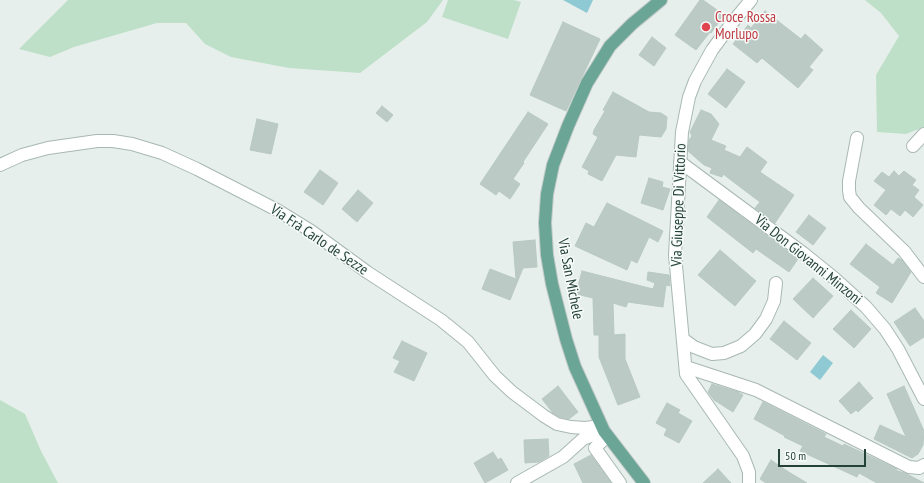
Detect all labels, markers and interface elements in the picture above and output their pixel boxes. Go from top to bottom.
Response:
place label: Croce Rossa Morlupo [715,9,776,44]
marker: Croce Rossa Morlupo [700,21,712,33]
street label: Via Giuseppe Di Vittorio [668,143,690,267]
street label: Via Frà Carlo de Sezze [267,201,371,279]
street label: Via Don Giovanni Minzoni [751,211,865,309]
street label: Via San Michele [553,237,587,321]
scale bar [780,441,868,467]
text: 50 m [785,448,806,463]

